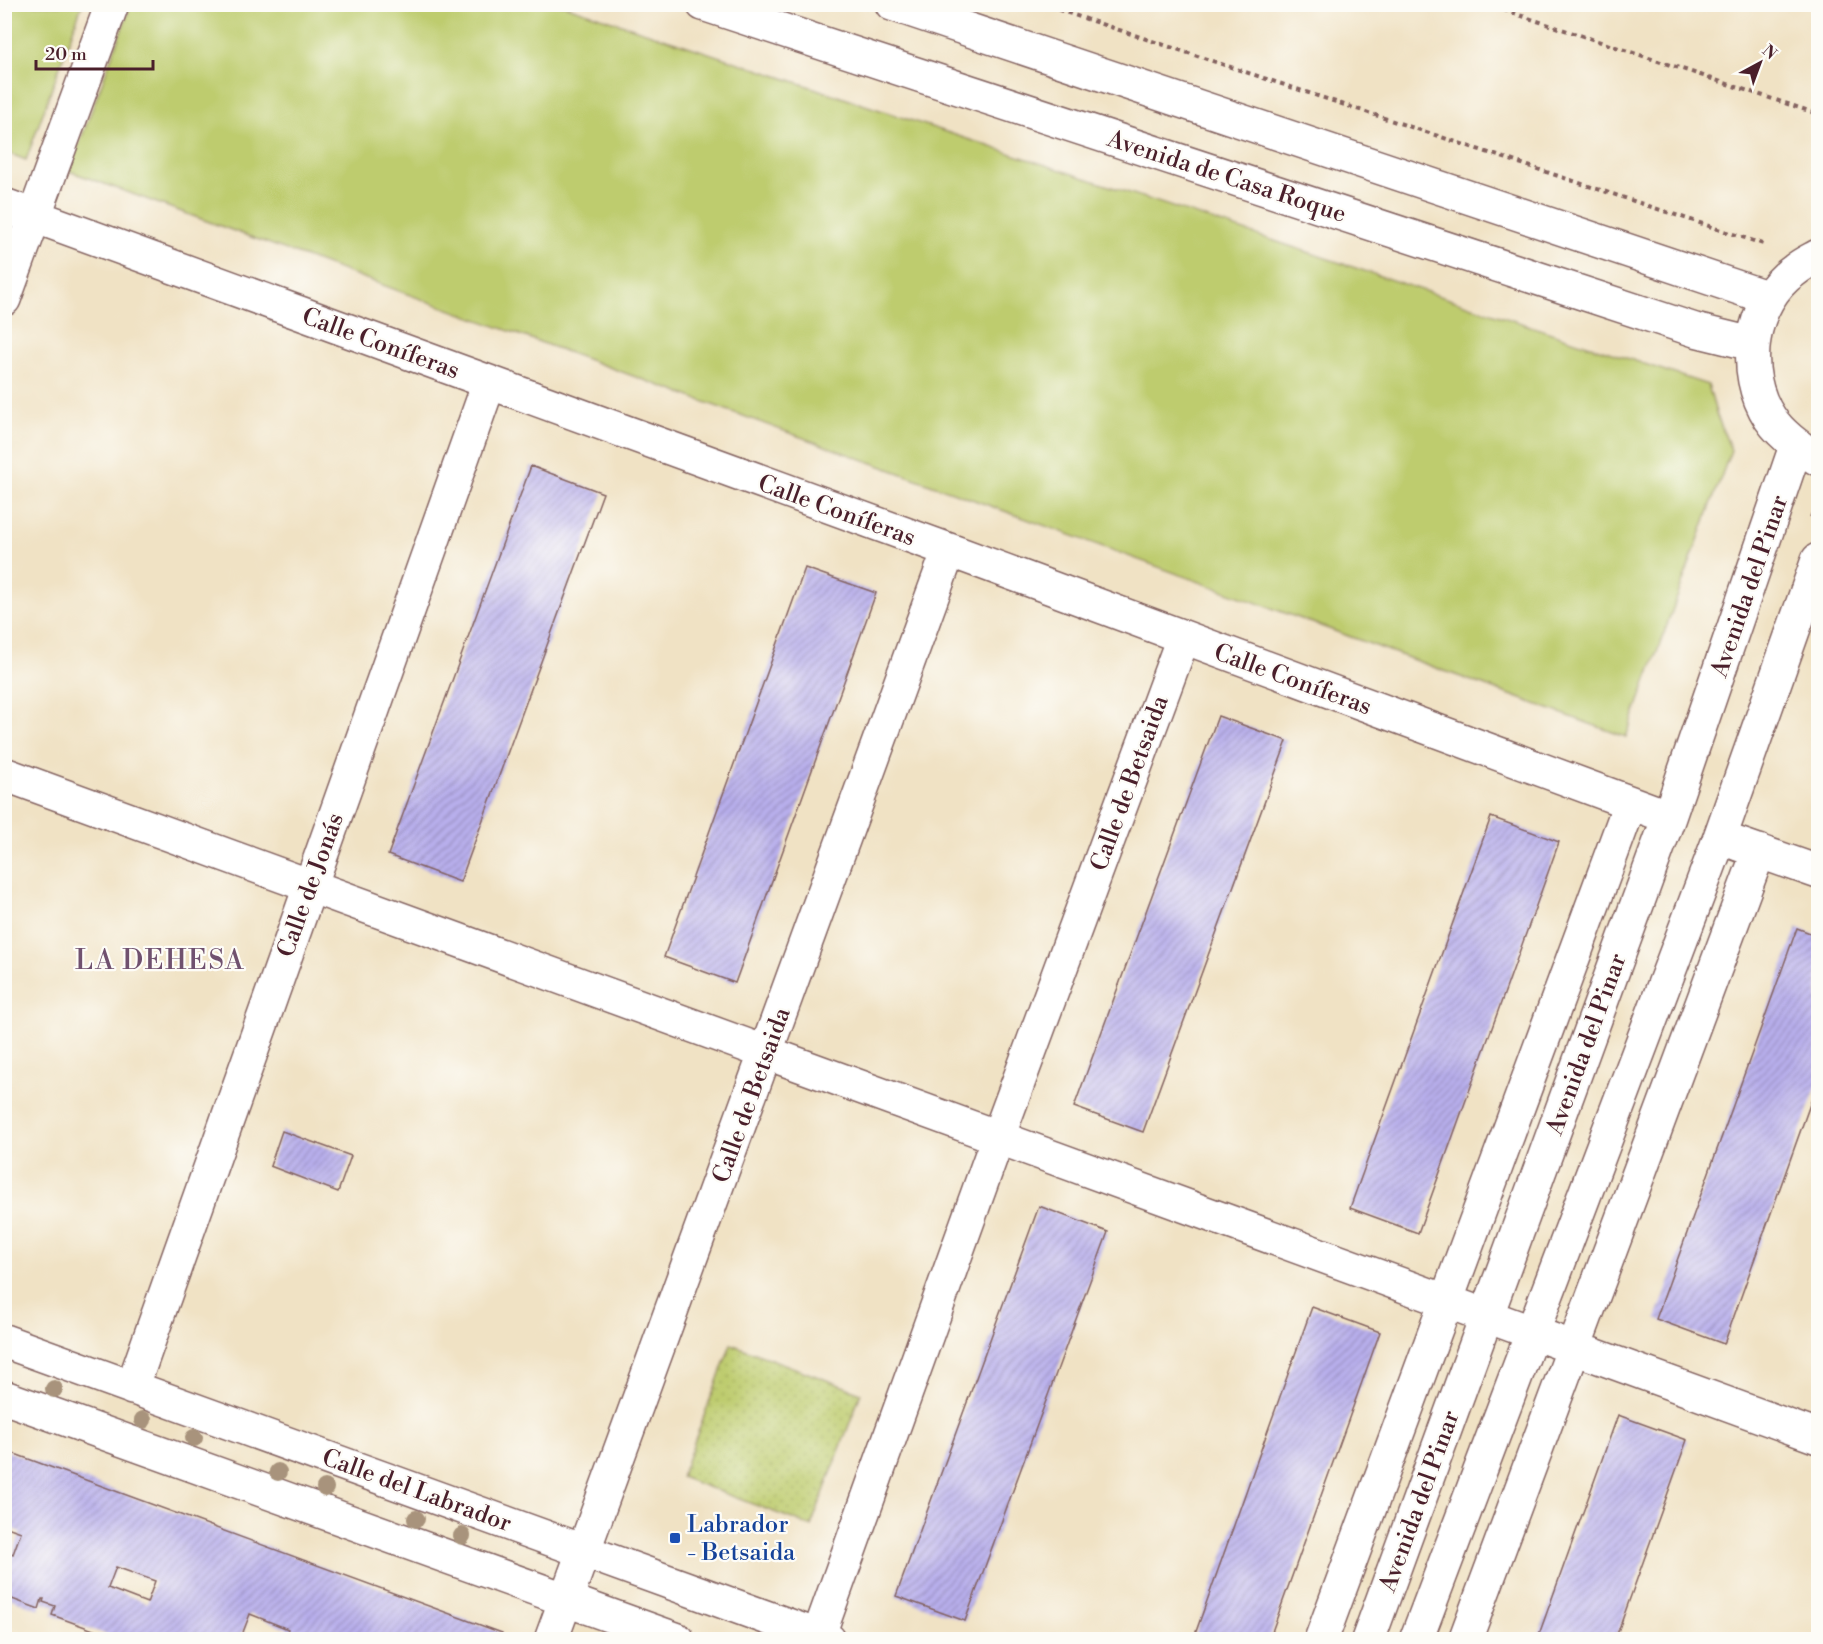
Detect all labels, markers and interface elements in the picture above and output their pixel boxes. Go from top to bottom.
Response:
scale bar [36,33,153,71]
north arrow [1730,33,1790,93]
text: N [1758,41,1781,64]
text: 20 m [45,43,87,66]
street label: Avenida de Casa Roque [1103,124,1350,230]
street label: Calle Coníferas [298,302,463,386]
street label: Calle Coníferas [754,469,919,553]
street label: Avenida del Pinar [1704,491,1795,682]
street label: Calle Coníferas [1210,638,1375,722]
street label: Calle de Betsaida [1084,691,1176,875]
street label: Calle de Jonás [271,809,351,962]
district label: LA DEHESA [75,944,245,978]
street label: Avenida del Pinar [1540,950,1634,1140]
street label: Calle de Betsaida [706,1003,798,1187]
street label: Avenida del Pinar [1373,1407,1467,1597]
street label: Calle del Labrador [318,1443,515,1539]
place label: Labrador - Betsaida [687,1510,796,1568]
marker: Labrador - Betsaida [668,1531,682,1545]

